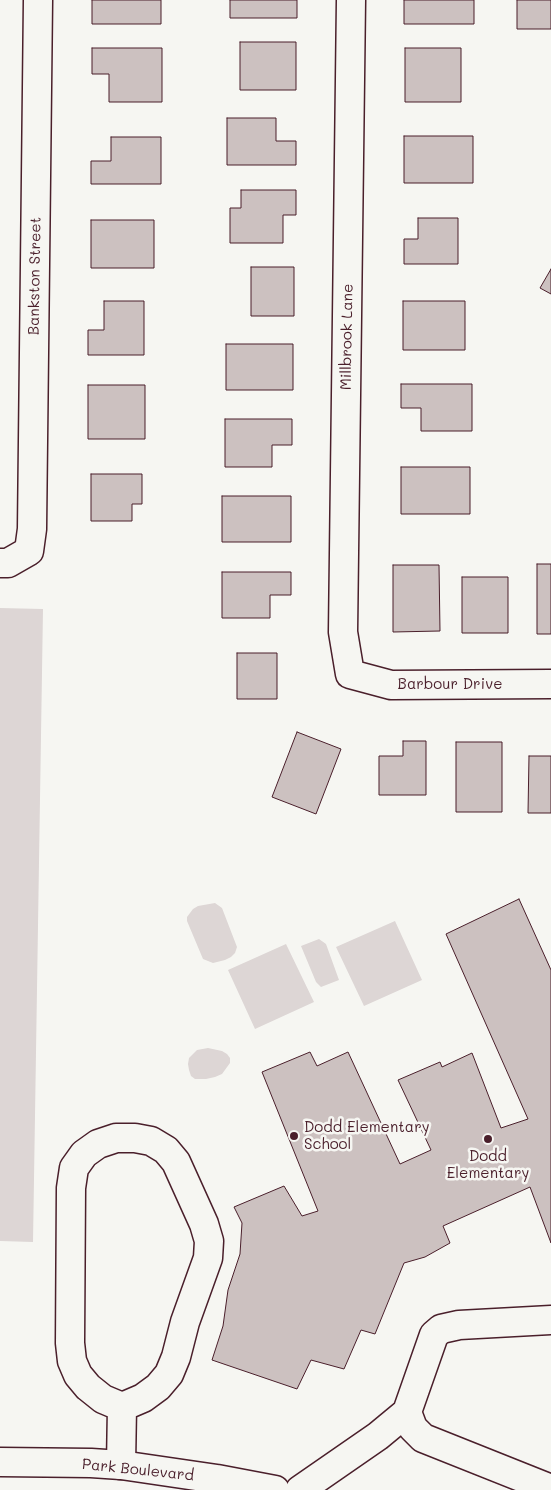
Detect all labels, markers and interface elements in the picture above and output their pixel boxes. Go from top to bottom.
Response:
street label: Bankston Street [25,217,45,335]
street label: Millbrook Lane [337,284,357,390]
street label: Barbour Drive [398,675,502,693]
place label: Dodd Elementary School [304,1118,430,1153]
marker: Dodd Elementary School [288,1130,300,1142]
marker: Dodd Elementary [482,1133,494,1145]
place label: Dodd Elementary [447,1147,529,1182]
street label: Park Boulevard [81,1455,195,1485]

